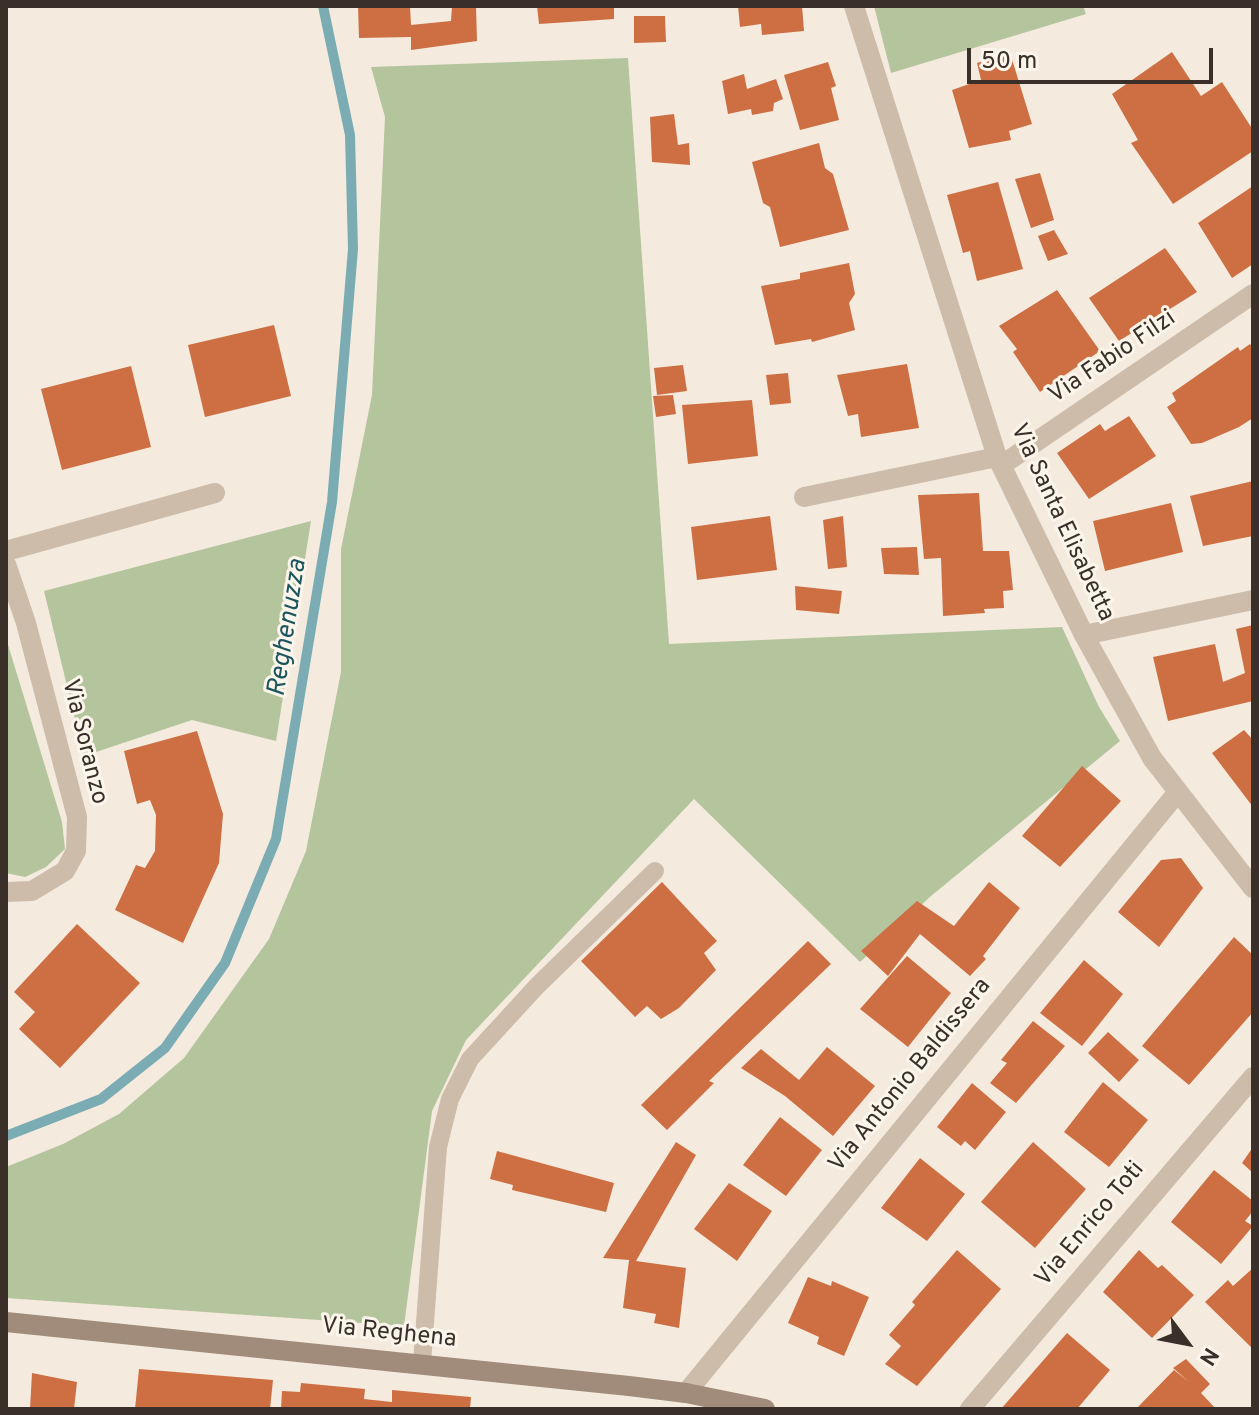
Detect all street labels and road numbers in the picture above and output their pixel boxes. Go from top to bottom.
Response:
street label: Via Fabio Filzi [1044,305,1182,411]
street label: Via Santa Elisabetta [1003,420,1119,626]
street label: Via Soranzo [54,677,112,807]
street label: Via Antonio Baldissera [824,973,998,1179]
street label: Via Enrico Toti [1030,1157,1152,1293]
street label: Via Reghena [320,1313,458,1355]

